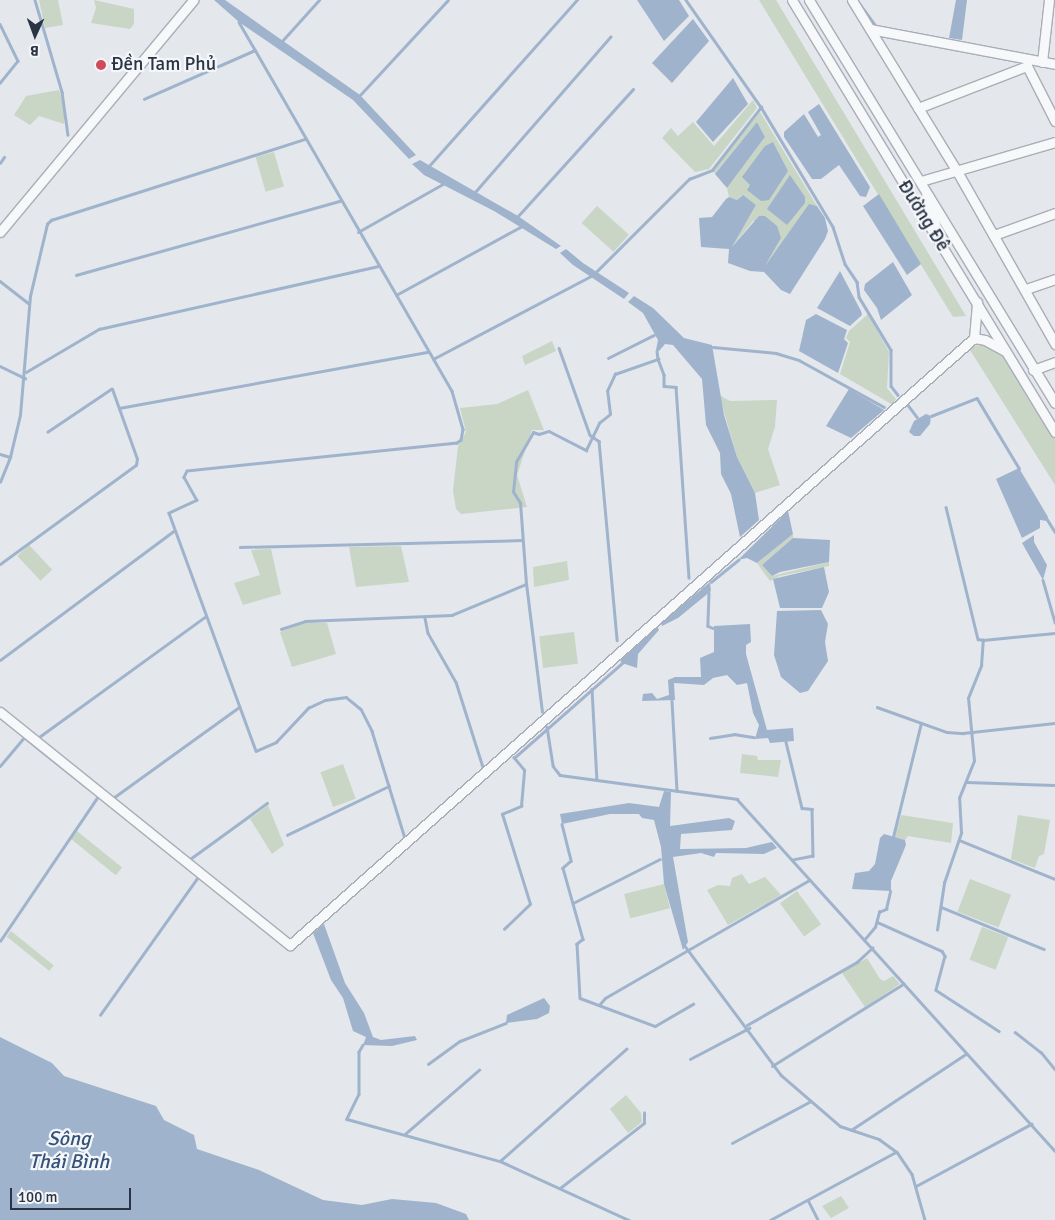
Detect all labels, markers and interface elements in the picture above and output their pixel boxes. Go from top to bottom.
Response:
north arrow [10,10,60,60]
text: B [30,42,39,59]
place label: Đền Tam Phủ [111,54,216,76]
marker: Đền Tam Phủ [95,59,107,71]
street label: Đường Đê [892,176,954,256]
water label: Sông Thái Bình [29,1127,109,1174]
scale bar [12,1178,134,1210]
text: 100 m [18,1188,58,1206]

